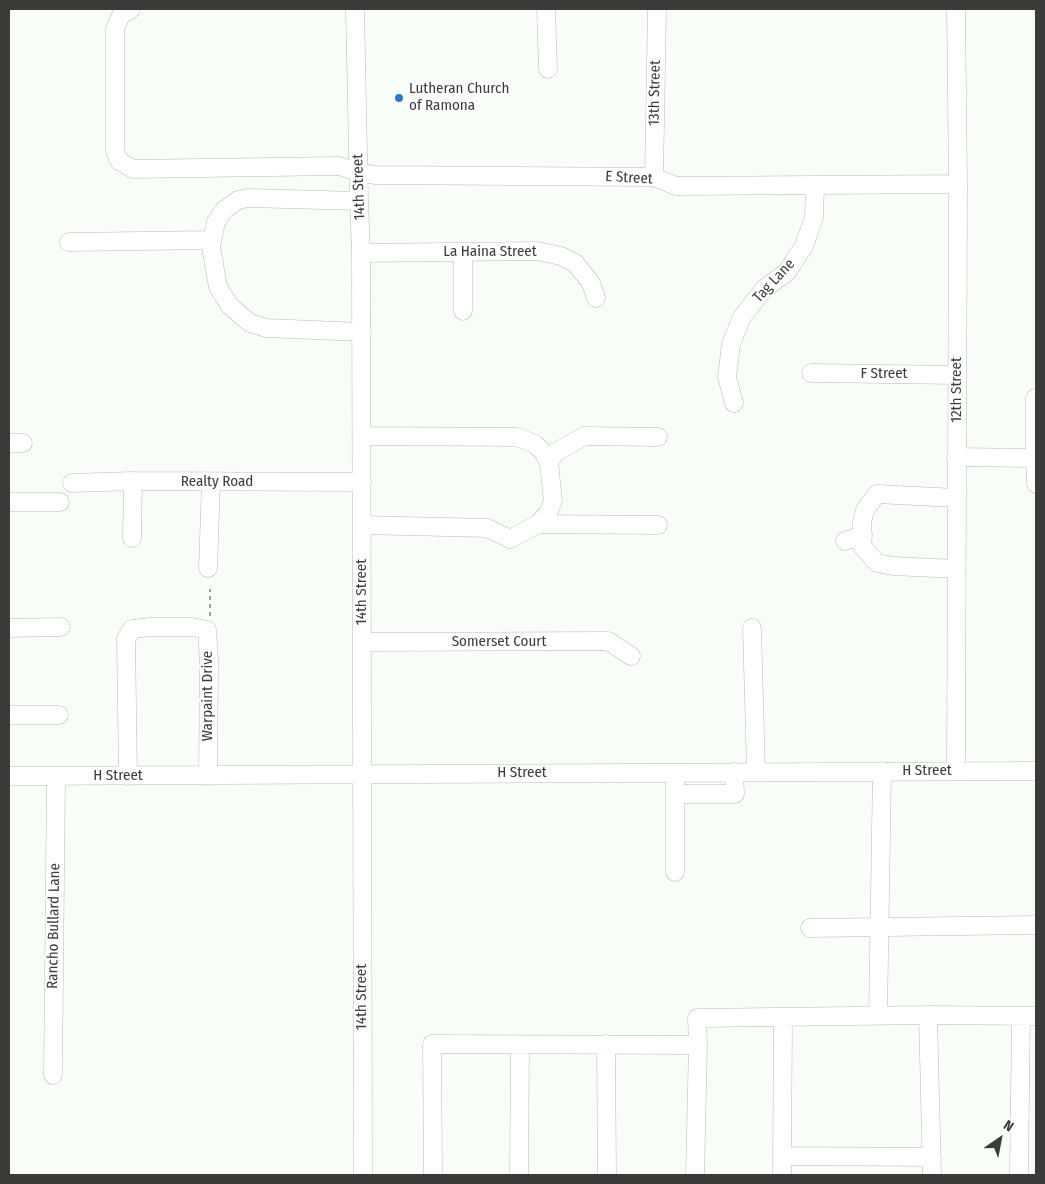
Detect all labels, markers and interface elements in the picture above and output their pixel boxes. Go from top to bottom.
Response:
street label: 13th Street [645,60,665,126]
place label: Lutheran Church of Ramona [409,80,509,115]
marker: Lutheran Church of Ramona [393,92,405,104]
street label: 14th Street [349,154,369,220]
street label: E Street [605,168,653,188]
street label: La Haina Street [443,243,537,261]
street label: Tag Lane [749,255,799,307]
street label: 12th Street [948,357,966,423]
street label: F Street [861,365,907,383]
street label: Realty Road [181,473,253,491]
street label: 14th Street [353,559,371,625]
street label: Somerset Court [452,633,546,651]
street label: Warpaint Drive [199,651,217,741]
street label: H Street [902,762,952,780]
street label: H Street [497,764,547,782]
street label: H Street [93,767,143,785]
street label: Rancho Bullard Lane [44,863,64,989]
street label: 14th Street [353,964,371,1030]
north arrow [975,1114,1025,1164]
text: N [1000,1117,1017,1135]

